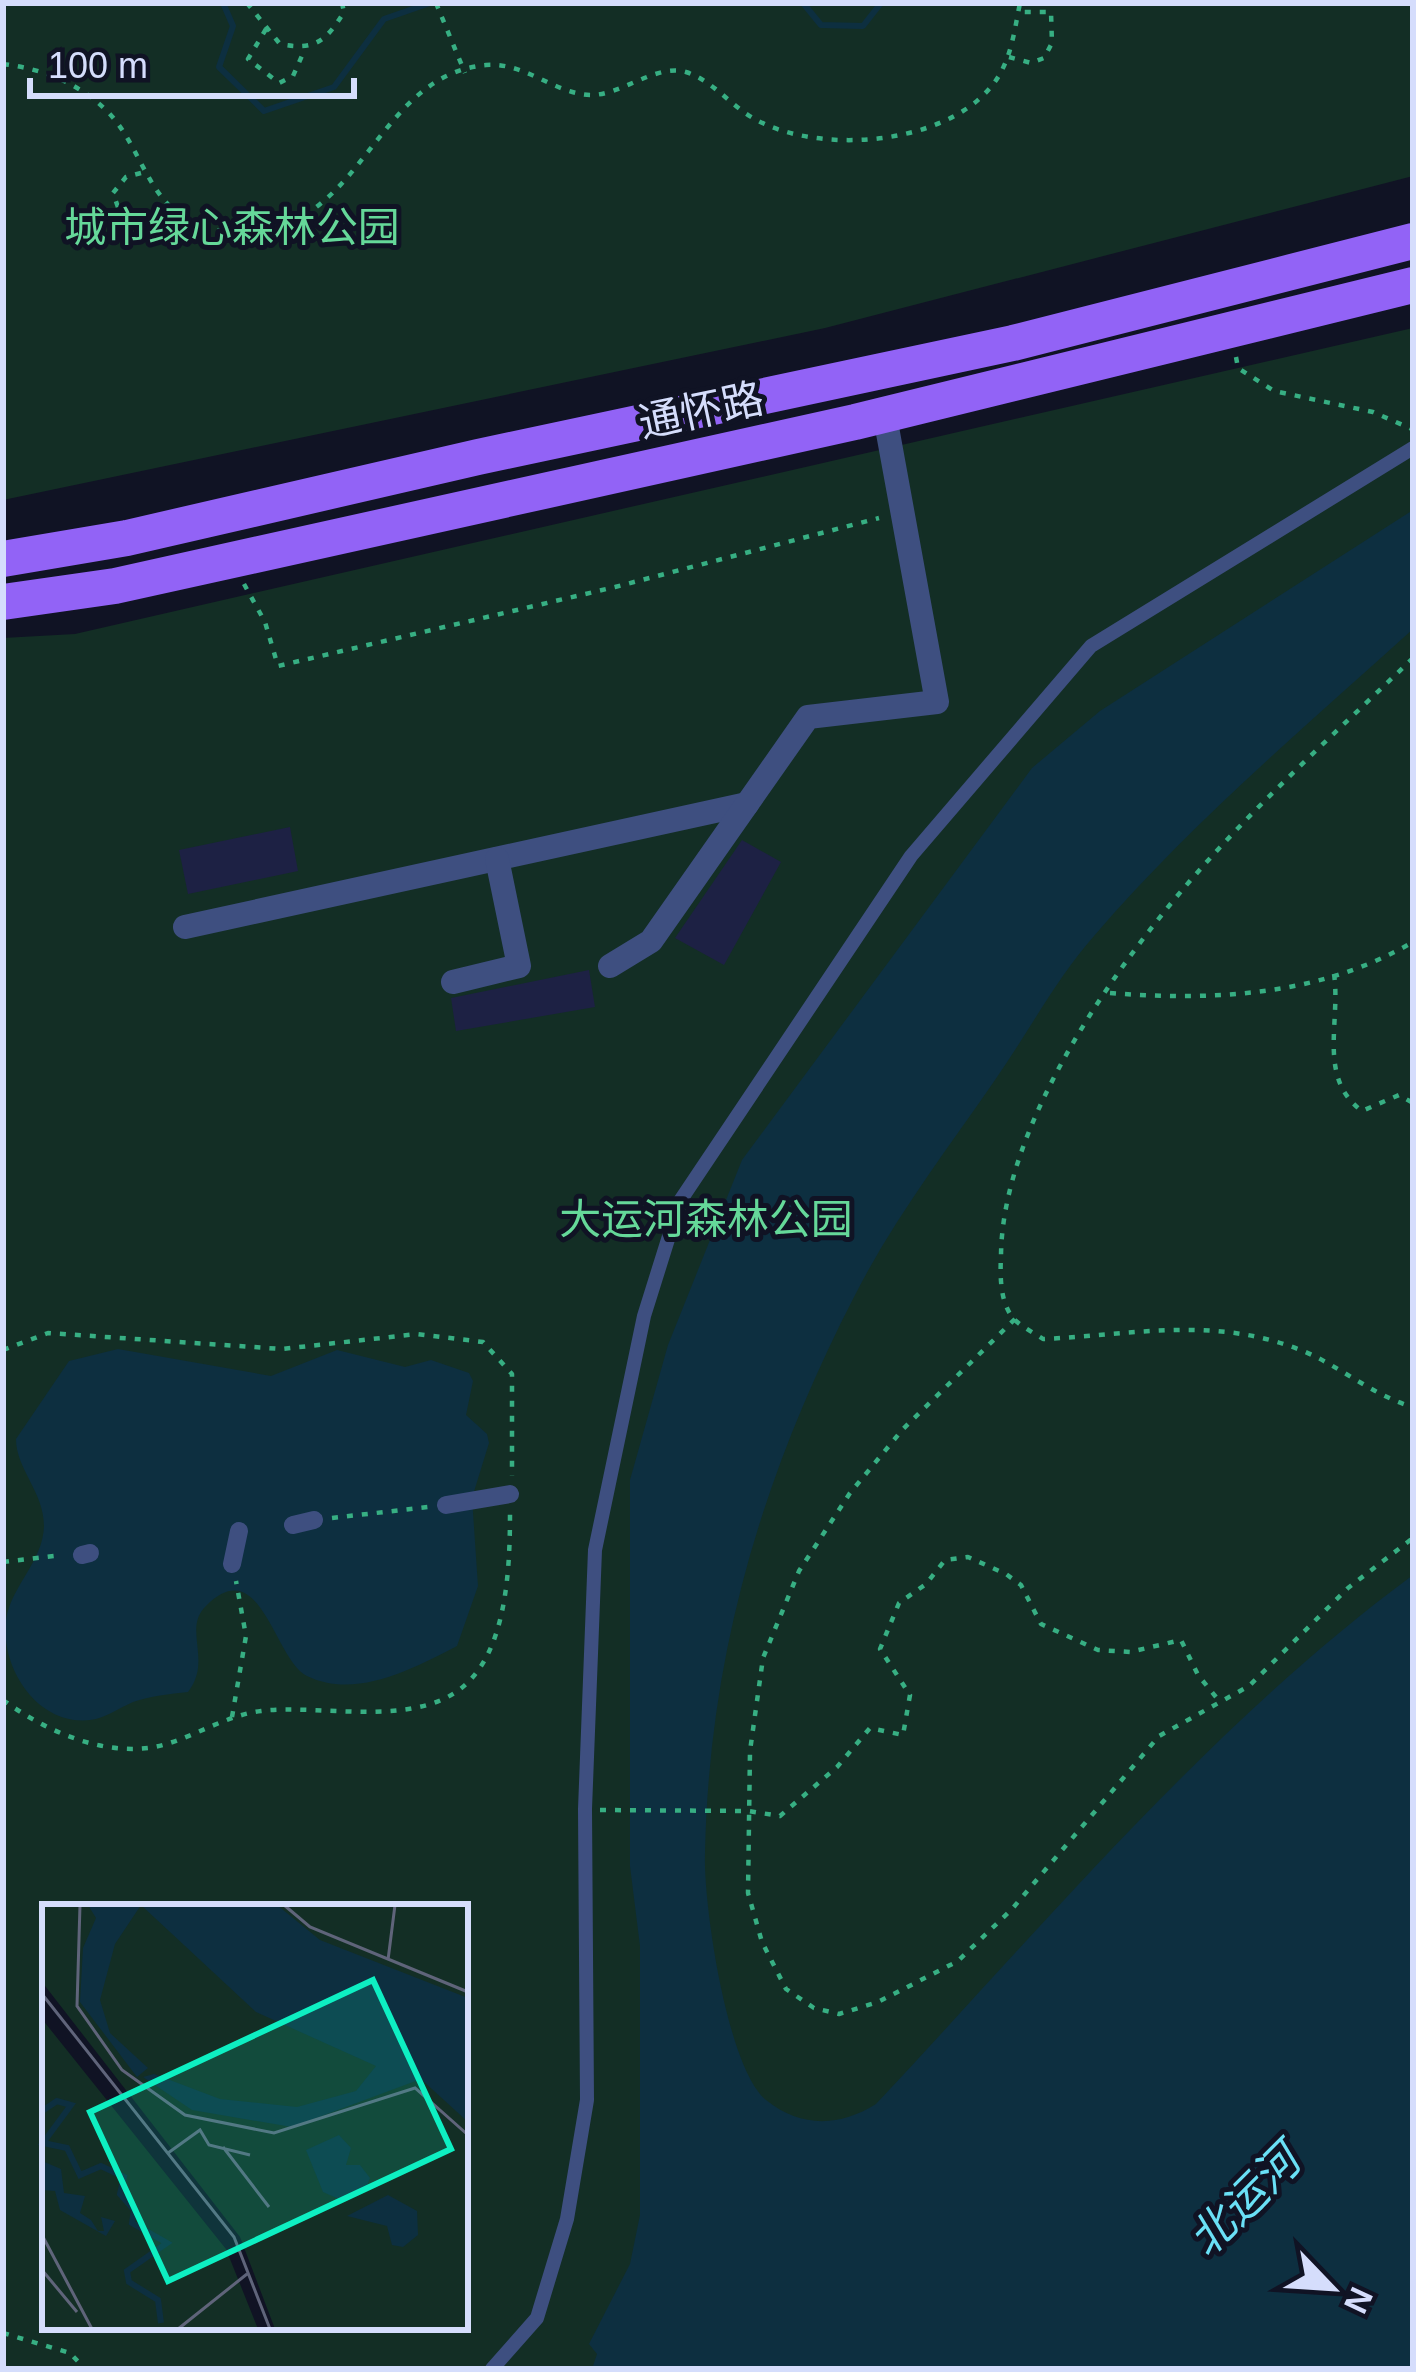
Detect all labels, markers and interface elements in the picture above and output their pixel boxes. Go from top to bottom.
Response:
scale bar [30,24,354,98]
text: 100 m [48,45,148,86]
park label: 城市绿心森林公园 [64,204,400,251]
street label: 通怀路 [635,374,768,447]
park label: 大运河森林公园 [559,1196,853,1243]
inset map [42,1904,468,2330]
water label: 北运河 [1179,2129,1316,2266]
north arrow [1272,2228,1392,2348]
text: N [1337,2282,1381,2319]

